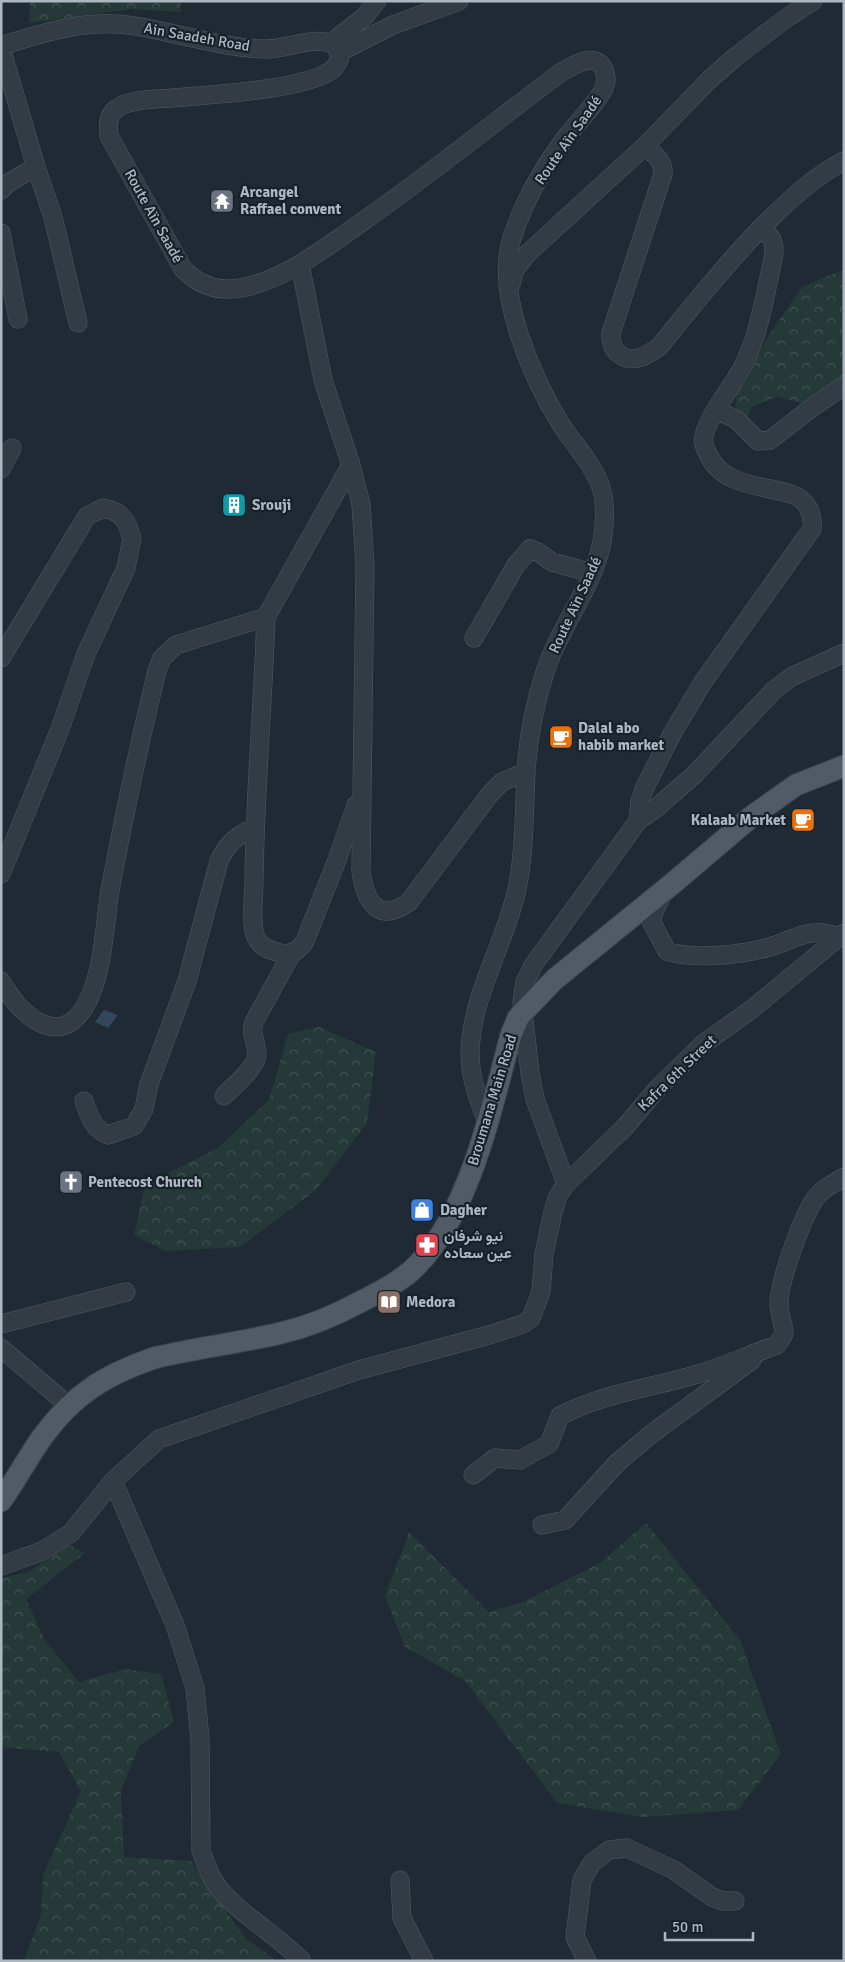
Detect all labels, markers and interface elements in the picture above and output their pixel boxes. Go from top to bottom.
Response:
street label: Ain Saadeh Road [143,19,251,55]
street label: Route Aïn Saadé [531,92,605,188]
street label: Route Aïn Saadé [121,166,187,266]
place label: Arcangel Raffael convent [240,183,342,218]
temple icon: Arcangel Raffael convent [209,188,235,214]
building icon: Srouji [221,492,247,518]
place label: Srouji [252,496,291,514]
street label: Route Aïn Saadé [545,554,605,656]
place label: Dalal abo habib market [578,719,664,754]
cafe icon: Dalal abo habib market [548,724,574,750]
cafe icon: Kalaab Market [790,807,816,833]
place label: Kalaab Market [691,811,786,829]
street label: Kafra 6th Street [634,1031,720,1115]
street label: Broumana Main Road [463,1032,521,1168]
church icon: Pentecost Church [58,1169,84,1195]
place label: Pentecost Church [88,1173,202,1191]
shop icon: Dagher [409,1197,435,1223]
place label: Dagher [440,1201,487,1219]
place label: نيو شرفان عين سعاده [444,1227,512,1262]
pharmacy icon: نيو شرفان عين سعاده [414,1232,440,1258]
library icon: Medora [376,1289,402,1315]
place label: Medora [406,1293,456,1311]
scale bar [665,1910,752,1942]
text: 50 m [672,1918,703,1936]

